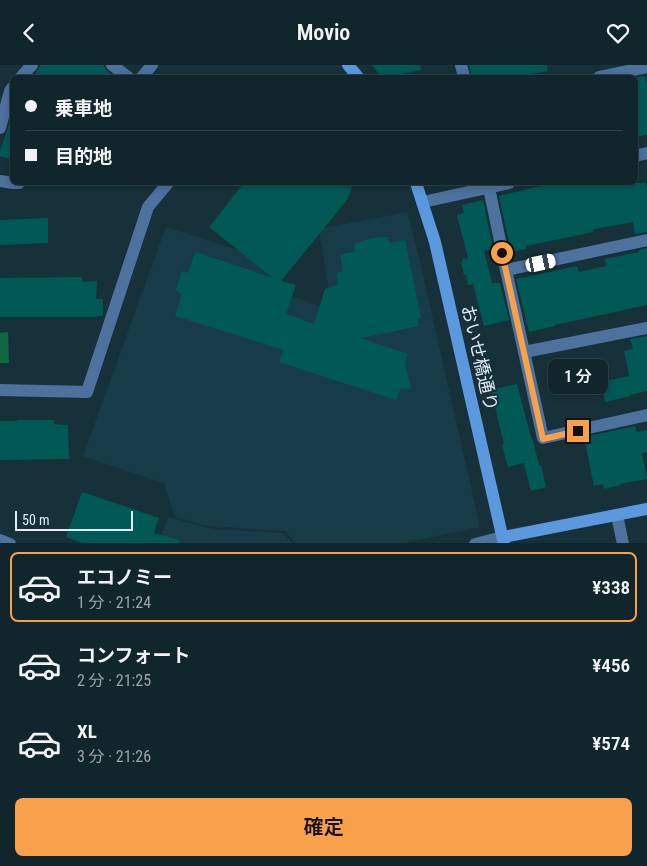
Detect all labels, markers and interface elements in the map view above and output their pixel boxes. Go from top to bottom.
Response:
icon: back [15,19,43,47]
icon: heart [604,19,632,47]
text: Movio [297,20,350,45]
text: 乗車地 [55,97,112,120]
text: 目的地 [55,145,112,168]
route start [491,242,513,264]
car [524,253,557,273]
street label: おいせ橋通り [458,303,502,413]
callout: 1 分 [548,359,608,393]
text: 1 分 [564,367,592,386]
route end [567,420,589,442]
scale bar [15,508,132,532]
text: 50 m [22,512,50,528]
icon: car [17,565,62,610]
text: エコノミー [77,566,172,589]
text: ¥338 [592,576,630,599]
text: 1 分 · 21:24 [77,593,151,612]
icon: car [17,643,62,688]
text: コンフォート [77,644,190,667]
text: ¥456 [592,654,630,677]
text: 2 分 · 21:25 [77,671,151,690]
text: XL [77,720,97,743]
icon: car [17,721,62,766]
text: ¥574 [592,732,630,755]
text: 3 分 · 21:26 [77,747,151,766]
button: 確定 [15,798,632,856]

